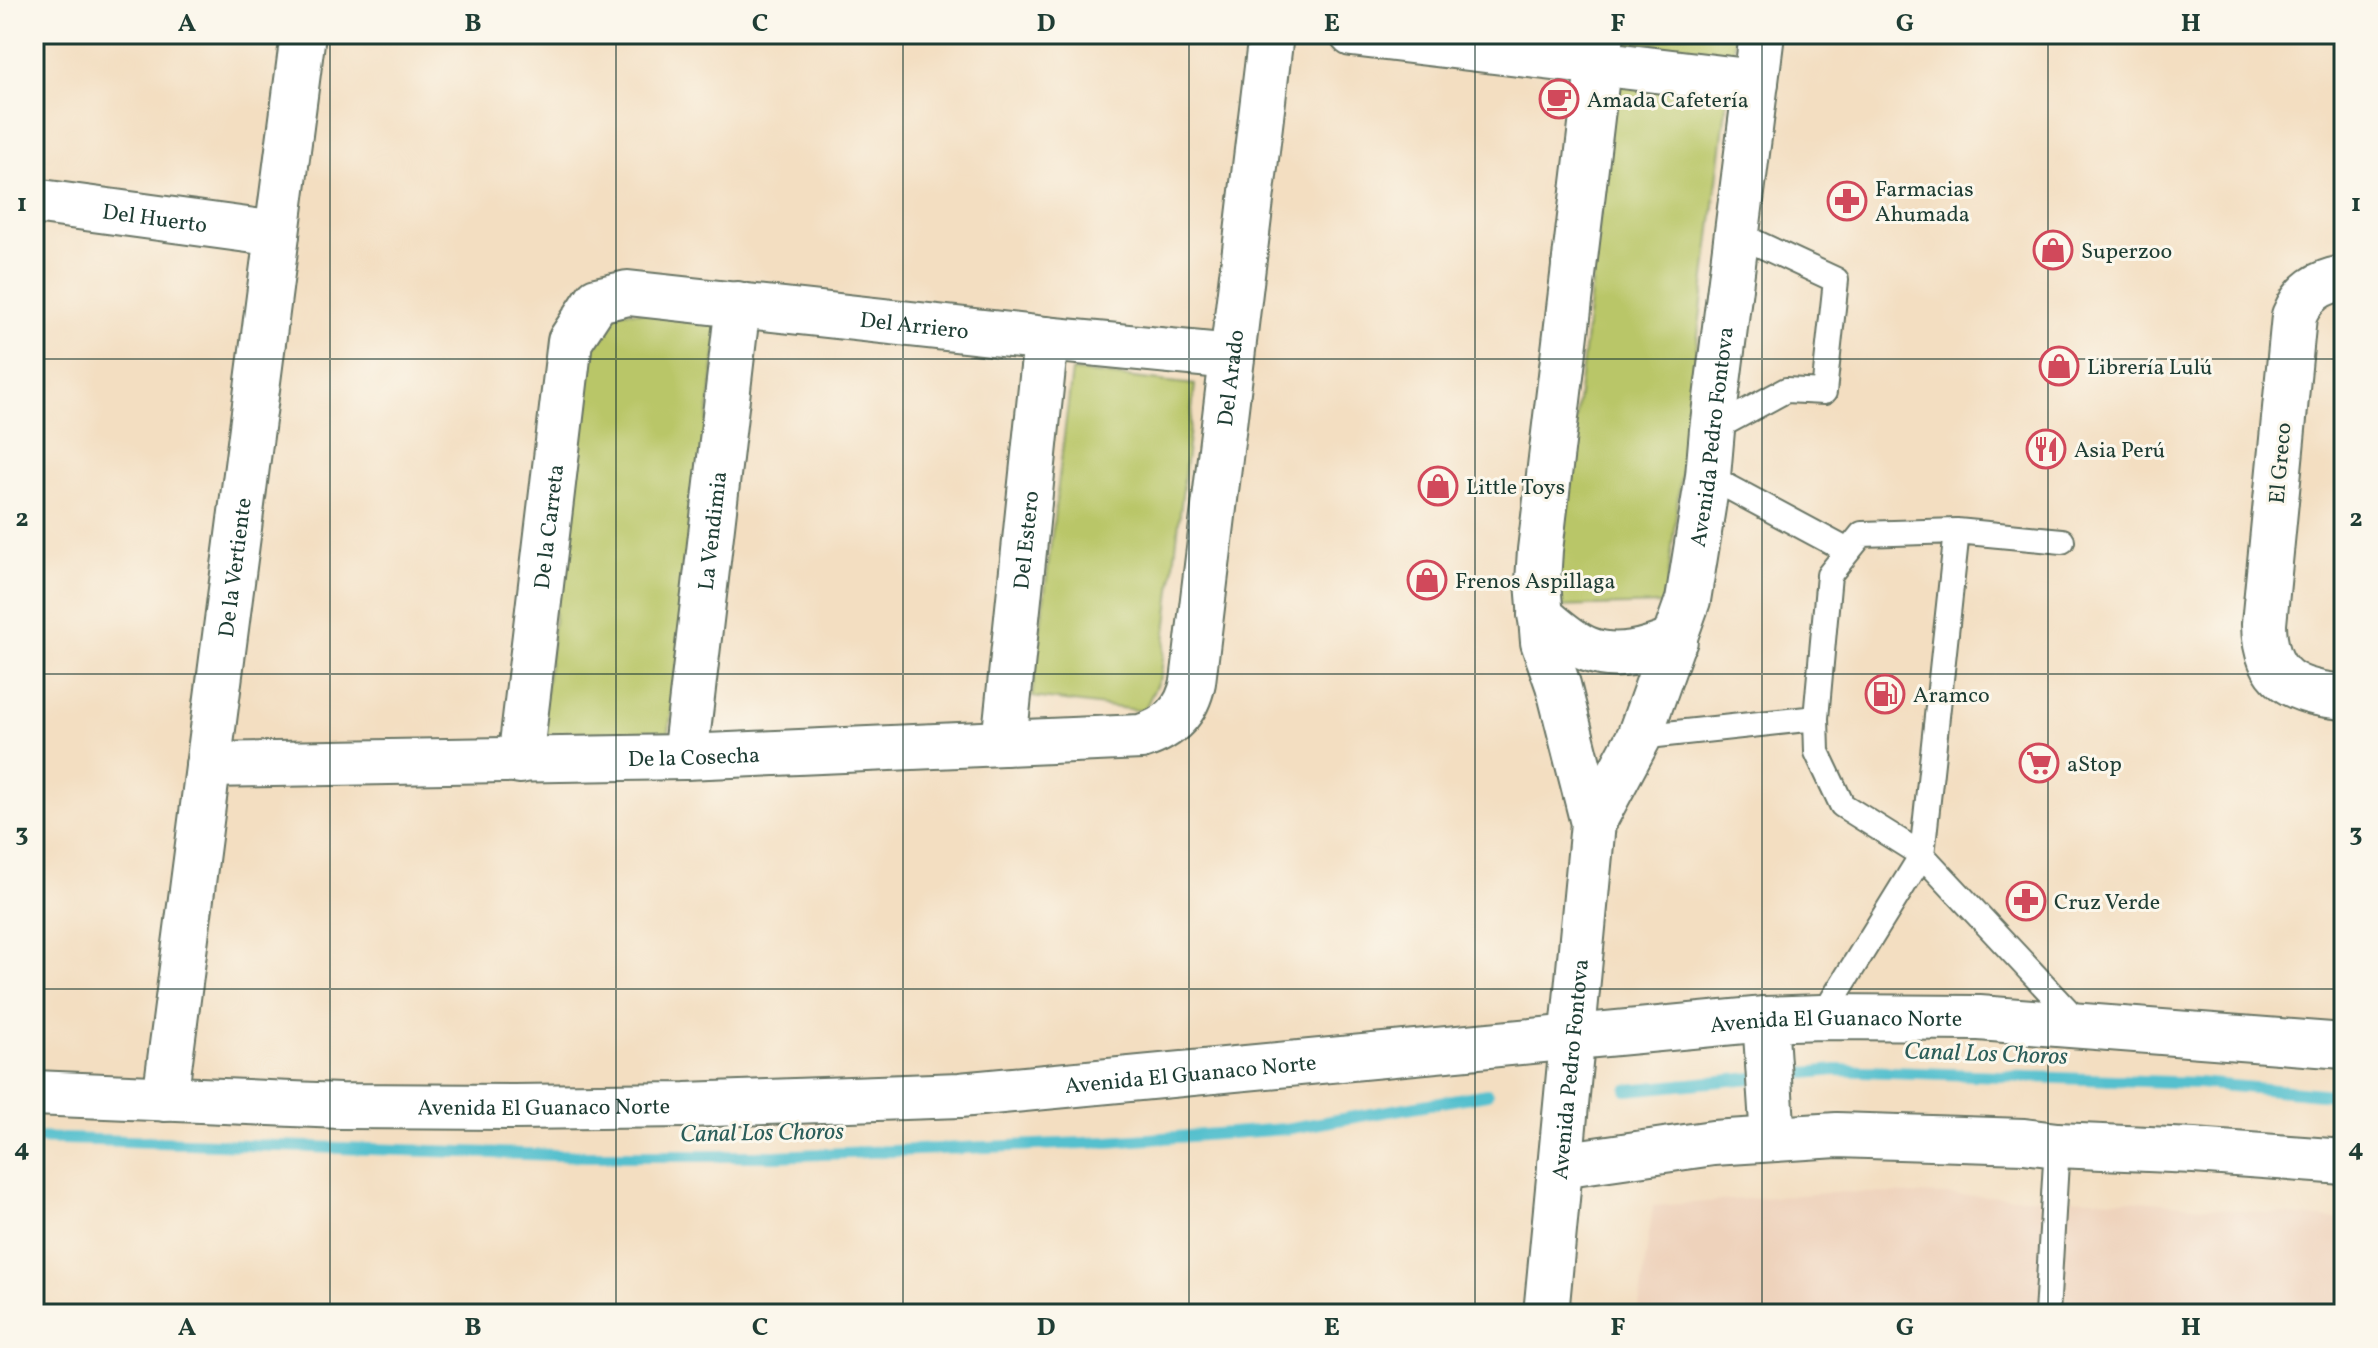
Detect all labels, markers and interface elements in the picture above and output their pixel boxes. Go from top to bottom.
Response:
text: A [178,6,197,42]
text: B [464,6,482,42]
text: C [752,6,768,42]
text: D [1036,6,1056,42]
text: E [1324,6,1340,42]
text: F [1610,6,1626,42]
text: G [1896,6,1914,42]
text: H [2181,6,2201,42]
cafe icon: Amada Cafetería [1538,78,1580,120]
place label: Amada Cafetería [1587,86,1749,117]
place label: Farmacias Ahumada [1875,175,1974,231]
pharmacy icon: Farmacias Ahumada [1826,180,1868,222]
text: 1 [17,186,27,222]
text: 1 [2351,186,2361,222]
street label: Del Huerto [100,197,209,242]
shop icon: Superzoo [2032,229,2074,271]
place label: Superzoo [2081,237,2172,268]
street label: Del Arriero [858,306,970,348]
street label: Avenida Pedro Fontova [1684,325,1743,549]
street label: Del Arado [1211,328,1253,428]
shop icon: Librería Lulú [2038,345,2080,387]
place label: Librería Lulú [2087,353,2213,384]
street label: El Greco [2262,421,2300,505]
restaurant icon: Asia Perú [2025,428,2067,470]
place label: Asia Perú [2074,436,2165,467]
street label: De la Carreta [528,463,573,591]
shop icon: Little Toys [1417,465,1459,507]
street label: La Vendimia [692,470,736,592]
place label: Little Toys [1466,473,1565,504]
street label: Del Estero [1007,489,1048,591]
street label: De la Vertiente [212,496,261,640]
text: 2 [15,501,29,537]
text: 2 [2349,501,2363,537]
shop icon: Frenos Aspillaga [1406,559,1448,601]
place label: Frenos Aspillaga [1455,567,1615,598]
fuel station icon: Aramco [1864,673,1906,715]
place label: Aramco [1913,681,1990,712]
street label: De la Cosecha [628,741,761,776]
supermarket icon: aStop [2018,742,2060,784]
place label: aStop [2067,750,2122,781]
text: 3 [15,816,29,852]
text: 3 [2349,816,2363,852]
pharmacy icon: Cruz Verde [2005,880,2047,922]
place label: Cruz Verde [2054,888,2160,919]
street label: Avenida Pedro Fontova [1546,957,1598,1181]
street label: Avenida El Guanaco Norte [1709,1004,1962,1042]
water label: Canal Los Choros [1903,1035,2069,1075]
street label: Avenida El Guanaco Norte [1064,1048,1318,1103]
street label: Avenida El Guanaco Norte [417,1092,670,1125]
water label: Canal Los Choros [680,1116,844,1152]
text: 4 [14,1131,30,1167]
text: 4 [2348,1131,2364,1167]
text: A [178,1310,197,1346]
text: B [464,1310,482,1346]
text: C [752,1310,768,1346]
text: D [1036,1310,1056,1346]
text: E [1324,1310,1340,1346]
text: F [1610,1310,1626,1346]
text: G [1896,1310,1914,1346]
text: H [2181,1310,2201,1346]

